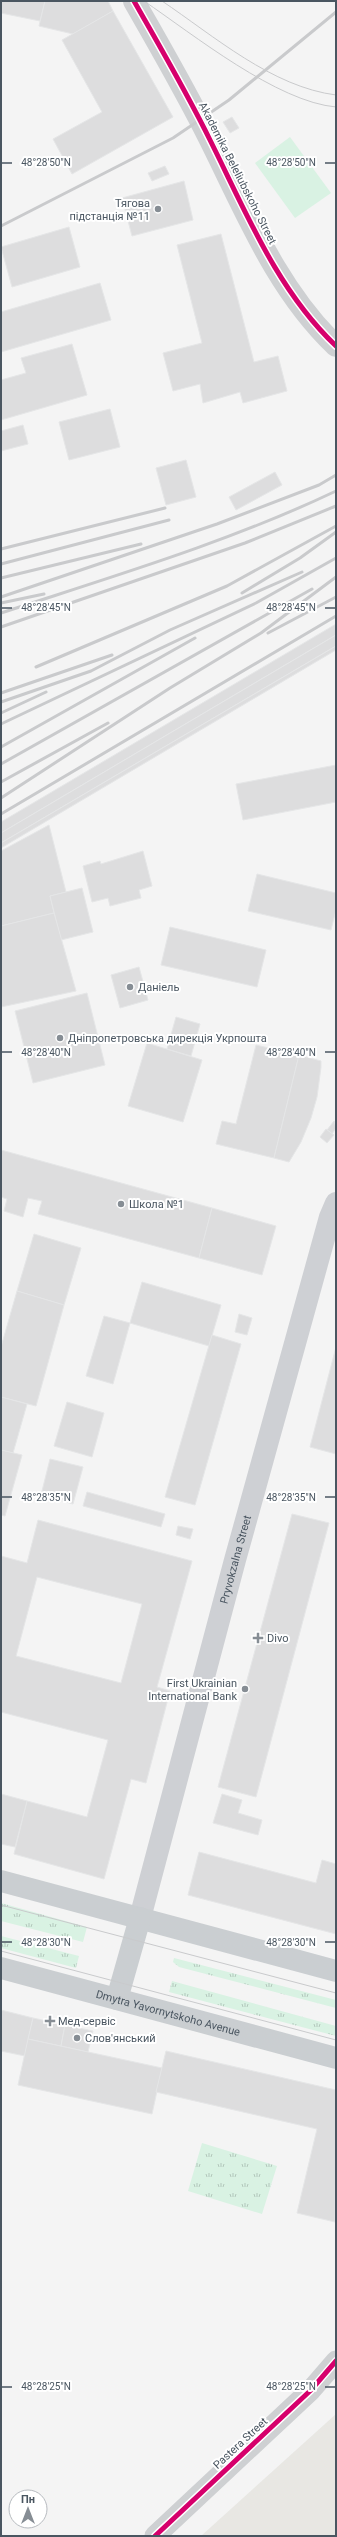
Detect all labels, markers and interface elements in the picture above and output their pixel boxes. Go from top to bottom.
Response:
street label: Akademika Beleliubskoho Street [196,100,279,247]
text: 48°28'50"N [21,157,71,168]
text: 48°28'50"N [266,157,316,168]
place label: Тягова пiдстанцiя №11 [69,197,150,223]
marker: Тягова пiдстанцiя №11 [153,204,163,214]
text: 48°28'45"N [21,602,71,613]
text: 48°28'45"N [266,602,316,613]
place label: Даніель [138,981,179,994]
marker: Даніель [125,982,135,992]
place label: Дніпропетровська дирекція Укрпошта [68,1032,267,1045]
marker: Дніпропетровська дирекція Укрпошта [55,1033,65,1043]
text: 48°28'40"N [21,1047,71,1058]
text: 48°28'40"N [266,1047,316,1058]
place label: Школа №1 [129,1198,184,1211]
marker: Школа №1 [116,1199,126,1209]
text: 48°28'35"N [21,1492,71,1503]
text: 48°28'35"N [266,1492,316,1503]
street label: Pryvokzalna Street [218,1514,254,1605]
marker: Divo [252,1632,264,1644]
place label: Divo [267,1632,288,1645]
place label: First Ukrainian International Bank [148,1677,237,1703]
marker: First Ukrainian International Bank [240,1684,250,1694]
text: 48°28'30"N [21,1937,71,1948]
text: 48°28'30"N [266,1937,316,1948]
street label: Dmytra Yavornytskoho Avenue [94,1988,242,2039]
place label: Мед-сервіс [58,2015,116,2028]
marker: Мед-сервіс [45,2016,55,2026]
place label: Слов'янський [85,2032,156,2045]
marker: Слов'янський [72,2033,82,2043]
text: 48°28'25"N [21,2381,71,2392]
text: 48°28'25"N [266,2381,316,2392]
street label: Pastera Street [211,2415,270,2472]
north arrow [8,2489,48,2529]
text: Пн [21,2493,35,2506]

